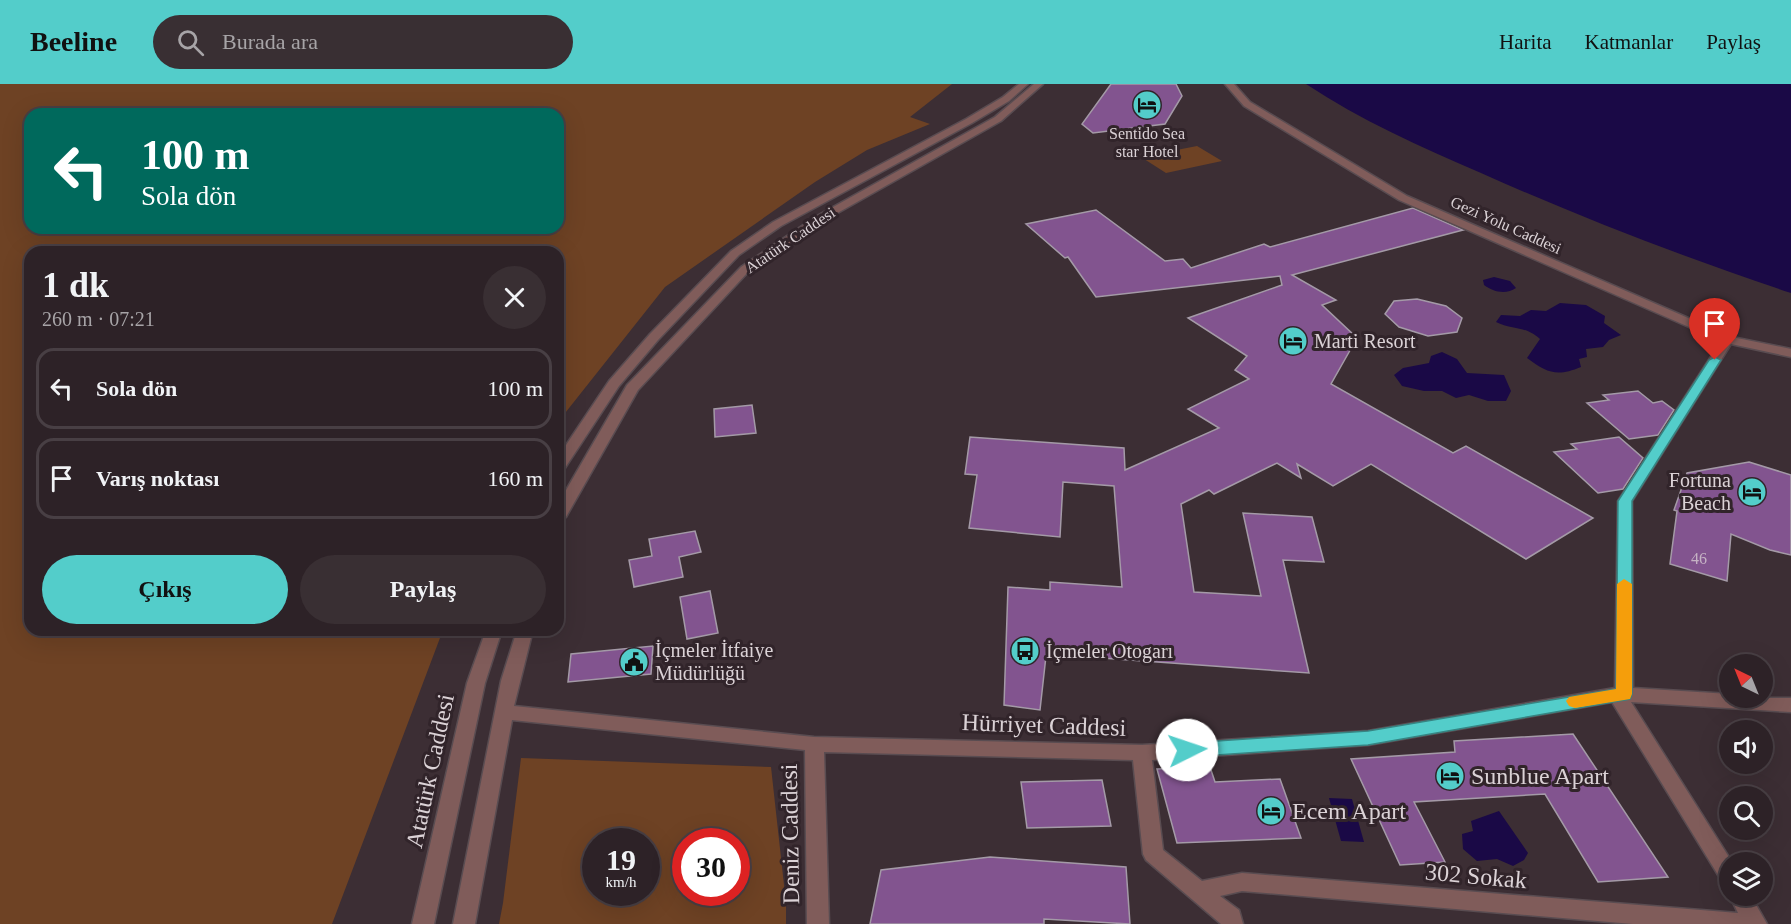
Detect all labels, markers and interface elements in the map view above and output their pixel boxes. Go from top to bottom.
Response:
search box [153,15,573,69]
text: Beeline [30,26,117,57]
icon: search [174,26,207,59]
text: Burada ara [222,29,318,54]
text: Harita [1499,30,1552,54]
text: Katmanlar [1585,30,1673,54]
text: Paylaş [1706,30,1761,54]
hotel icon: Sentido Sea star Hotel [1131,89,1163,121]
place label: Sentido Sea star Hotel [1109,125,1185,160]
icon: left [42,132,120,210]
text: 100 m [141,132,250,178]
text: Sola dön [141,181,236,211]
street label: Gezi Yolu Caddesi [1448,193,1565,257]
street label: Atatürk Caddesi [742,203,838,276]
text: 1 dk [42,265,109,305]
button: close [483,266,546,329]
pin [1689,298,1740,360]
icon: arrive [1698,307,1731,340]
text: 260 m · 07:21 [42,308,155,330]
hotel icon: Marti Resort [1277,325,1309,357]
place label: Marti Resort [1314,330,1416,352]
icon: left [45,372,78,405]
text: Sola dön [96,376,177,401]
text: 100 m [487,376,543,401]
icon: arrive [45,462,78,495]
text: Varış noktası [96,466,219,491]
text: 160 m [487,466,543,491]
place label: Fortuna Beach [1669,469,1731,514]
hotel icon: Fortuna Beach [1736,476,1768,508]
house number: 46 [1691,550,1707,567]
button: Çıkış [42,555,288,624]
button: Paylaş [300,555,546,624]
bus stop icon: İçmeler Otogarı [1009,635,1041,667]
place label: İçmeler İtfaiye Müdürlüğü [655,639,773,685]
place label: İçmeler Otogarı [1046,640,1174,663]
public building icon: İçmeler İtfaiye Müdürlüğü [618,646,650,678]
north arrow [1719,654,1773,708]
map controls [1719,654,1773,906]
street label: Atatürk Caddesi [401,691,459,850]
street label: Hürriyet Caddesi [961,709,1127,741]
position arrow [1155,718,1219,782]
button: sound [1719,720,1773,774]
hotel icon: Sunblue Apart [1434,760,1466,792]
street label: Deniz Caddesi [776,763,804,905]
place label: Sunblue Apart [1471,763,1609,789]
button: search [1719,786,1773,840]
hotel icon: Ecem Apart [1255,795,1287,827]
place label: Ecem Apart [1292,798,1406,824]
speed limit sign: 30 [672,828,750,906]
text: 19 [606,843,636,876]
button: layers [1719,852,1773,906]
street label: 302 Sokak [1424,859,1528,893]
text: km/h [606,874,636,890]

